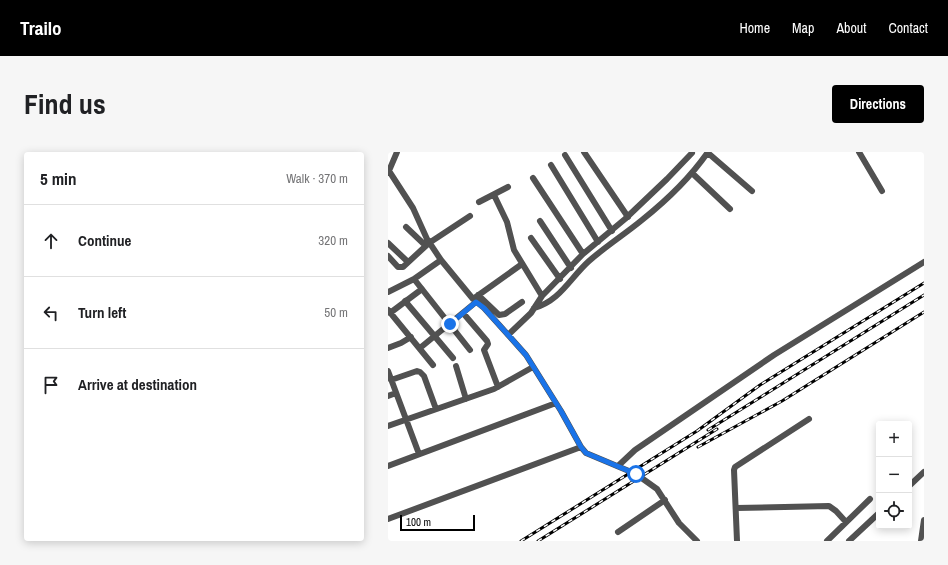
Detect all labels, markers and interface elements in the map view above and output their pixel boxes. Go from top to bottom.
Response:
text: Trailo [20,15,62,41]
text: Home [739,19,770,37]
text: Map [792,19,814,37]
text: About [836,19,866,37]
text: Contact [888,19,928,37]
text: Find us [24,85,106,123]
button: Directions [832,85,924,123]
text: 5 min [40,167,76,190]
text: Walk · 370 m [286,170,348,187]
icon: ahead [40,230,62,252]
text: Continue [78,230,131,251]
text: 320 m [318,232,348,249]
icon: left [40,302,62,324]
text: Turn left [78,302,126,323]
text: 50 m [324,304,348,321]
route end [441,315,459,333]
icon: arrive [40,374,62,396]
text: Arrive at destination [78,374,197,395]
map controls [876,421,912,529]
button: + [876,421,912,457]
button: − [876,457,912,493]
route start [627,465,645,483]
button: locate [876,493,912,529]
scale bar [400,513,475,532]
text: 100 m [406,515,431,529]

